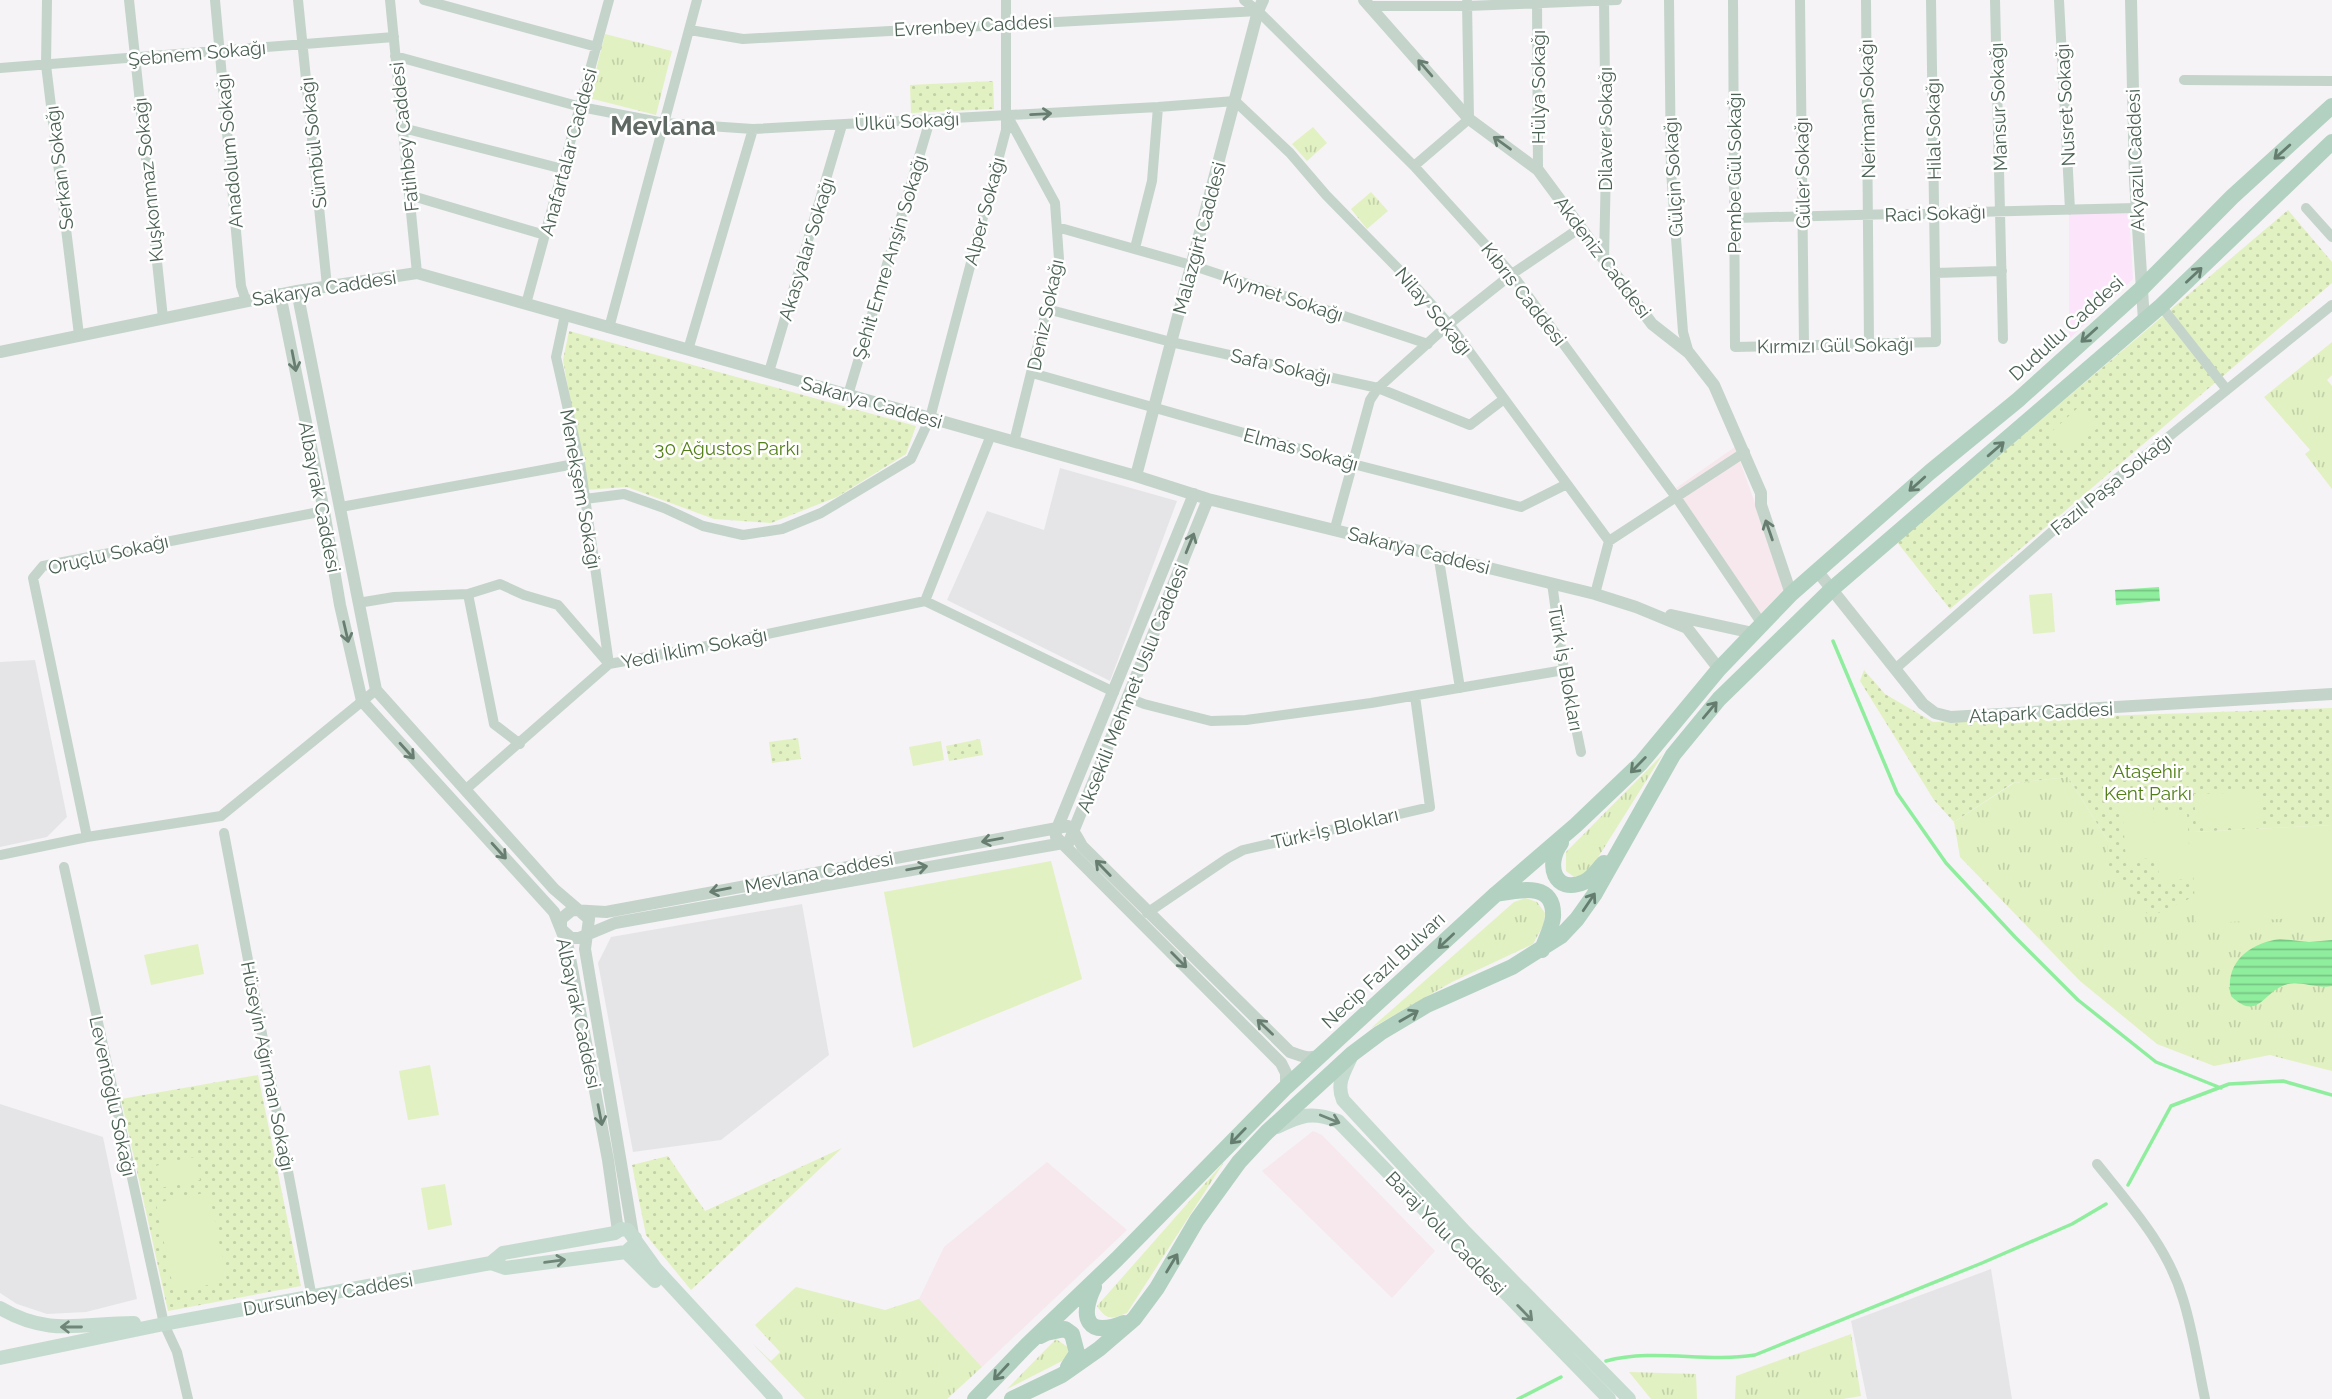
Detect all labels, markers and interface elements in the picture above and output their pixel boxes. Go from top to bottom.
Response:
street label: Evrenbey Caddesi [893,10,1053,40]
street label: Hülya Sokağı [1527,30,1549,144]
street label: Şebnem Sokağı [127,36,267,70]
street label: Neriman Sokağı [1855,39,1879,179]
street label: Mansur Sokağı [1985,42,2011,172]
street label: Nusret Sokağı [2051,43,2079,167]
one-way arrow [1416,60,1433,77]
street label: Fatihbey Caddesi [385,61,423,213]
street label: Anafartalar Caddesi [535,66,601,238]
street label: Dilaver Sokağı [1594,67,1616,191]
street label: Anadolum Sokağı [211,73,247,229]
street label: Sümbül Sokağı [295,76,331,210]
street label: Hilal Sokağı [1921,78,1945,180]
street label: Akyazılı Caddesi [2122,88,2148,232]
street label: Pembe Gül Sokağı [1723,92,1745,254]
street label: Kuşkonmaz Sokağı [128,97,168,263]
street label: Serkan Sokağı [40,105,78,231]
street label: Ülkü Sokağı [854,107,960,135]
one-way arrow [1030,107,1053,120]
district label: Mevlana [610,111,716,141]
street label: Gülçin Sokağı [1659,117,1687,237]
street label: Güler Sokağı [1790,117,1814,229]
one-way arrow [1493,135,1512,150]
one-way arrow [2274,143,2291,160]
street label: Şehit Emre Anşin Sokağı [847,152,931,362]
street label: Alper Sokağı [959,155,1009,267]
street label: Malazgirt Caddesi [1168,159,1230,317]
street label: Akasyalar Sokağı [774,175,838,323]
street label: Akdeniz Caddesi [1550,192,1656,322]
street label: Raci Sokağı [1884,200,1986,226]
street label: Kıbrıs Caddesi [1477,238,1571,350]
street label: Deniz Sokağı [1022,257,1068,373]
street label: Nilay Sokağı [1391,263,1477,359]
street label: Sakarya Caddesi [250,266,398,310]
street label: Kıymet Sokağı [1220,266,1346,326]
one-way arrow [2185,266,2202,283]
street label: Dudullu Caddesi [2004,271,2128,385]
one-way arrow [2081,327,2098,344]
street label: Kırmızı Gül Sokağı [1757,333,1913,357]
street label: Safa Sokağı [1229,344,1333,388]
one-way arrow [287,349,301,372]
street label: Sakarya Caddesi [799,371,945,433]
street label: Menekşem Sokağı [556,407,606,571]
street label: Albayrak Caddesi [295,420,345,574]
street label: Elmas Sokağı [1241,423,1361,475]
street label: Fazıl Paşa Sokağı [2046,429,2176,539]
park label: 30 Ağustos Parkı [654,437,800,459]
one-way arrow [1986,441,2004,457]
one-way arrow [1909,475,1926,492]
one-way arrow [1762,519,1774,541]
street label: Sakarya Caddesi [1346,522,1492,578]
street label: Oruçlu Sokağı [46,529,170,579]
one-way arrow [1184,533,1197,555]
street label: Aksekili Mehmet Uslu Caddesi [1072,560,1192,816]
street label: Türk İş Blokları [1544,604,1588,732]
one-way arrow [340,620,354,643]
street label: Yedi İklim Sokağı [619,623,769,673]
street label: Atapark Caddesi [1968,697,2114,727]
one-way arrow [1702,702,1718,720]
one-way arrow [399,742,415,760]
one-way arrow [1630,756,1647,773]
park label: Ataşehir Kent Parkı [2104,760,2192,804]
street label: Türk-İş Blokları [1270,803,1400,853]
one-way arrow [981,834,1004,847]
one-way arrow [490,842,507,859]
street label: Mevlana Caddesi [743,847,895,897]
one-way arrow [1095,859,1112,876]
one-way arrow [905,861,928,874]
one-way arrow [709,884,732,898]
one-way arrow [1582,893,1596,912]
street label: Necip Fazıl Bulvarı [1317,907,1449,1033]
one-way arrow [1437,933,1455,949]
street label: Albayrak Caddesi [552,936,606,1090]
one-way arrow [1170,951,1187,968]
street label: Hüseyin Ağırman Sokağı [237,959,299,1173]
one-way arrow [1398,1009,1418,1023]
street label: Leventoğlu Sokağı [85,1014,141,1178]
one-way arrow [1257,1019,1274,1036]
one-way arrow [594,1104,607,1126]
one-way arrow [1319,1114,1340,1127]
one-way arrow [1230,1127,1247,1144]
street label: Baraj Yolu Caddesi [1381,1167,1511,1299]
one-way arrow [1165,1253,1179,1273]
one-way arrow [543,1254,566,1267]
street label: Dursunbey Caddesi [241,1268,415,1320]
one-way arrow [1516,1305,1533,1322]
one-way arrow [60,1320,83,1334]
one-way arrow [993,1362,1010,1380]

